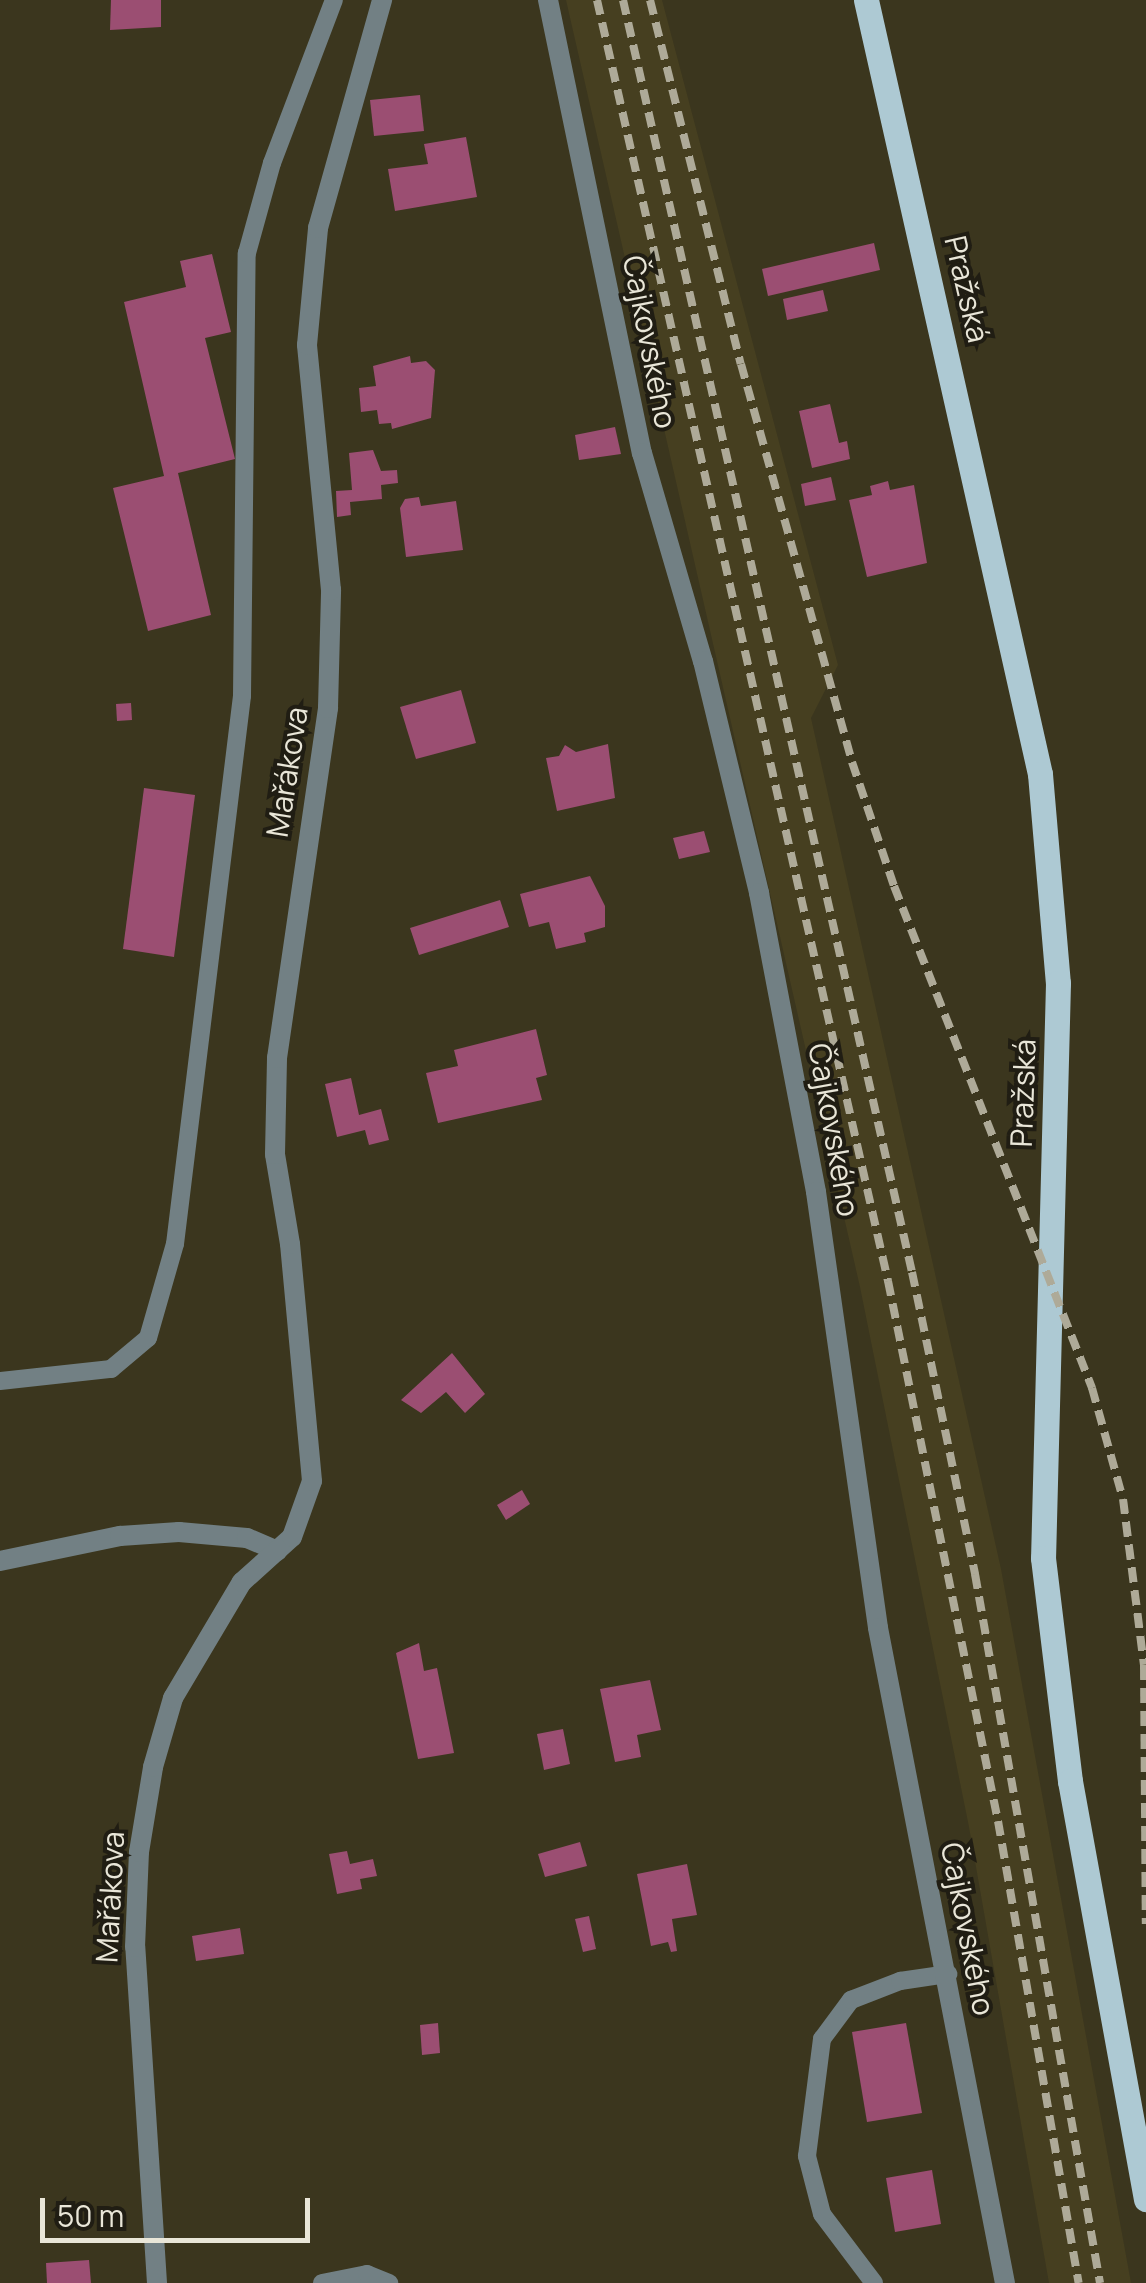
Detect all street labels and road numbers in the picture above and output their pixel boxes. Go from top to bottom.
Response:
street label: Pražská [937,232,997,346]
street label: Čajkovského [616,253,684,431]
street label: Mařákova [259,704,315,840]
street label: Pražská [1003,1038,1043,1148]
street label: Čajkovského [801,1041,867,1219]
street label: Mařákova [89,1830,131,1964]
street label: Čajkovského [934,1840,1002,2018]

